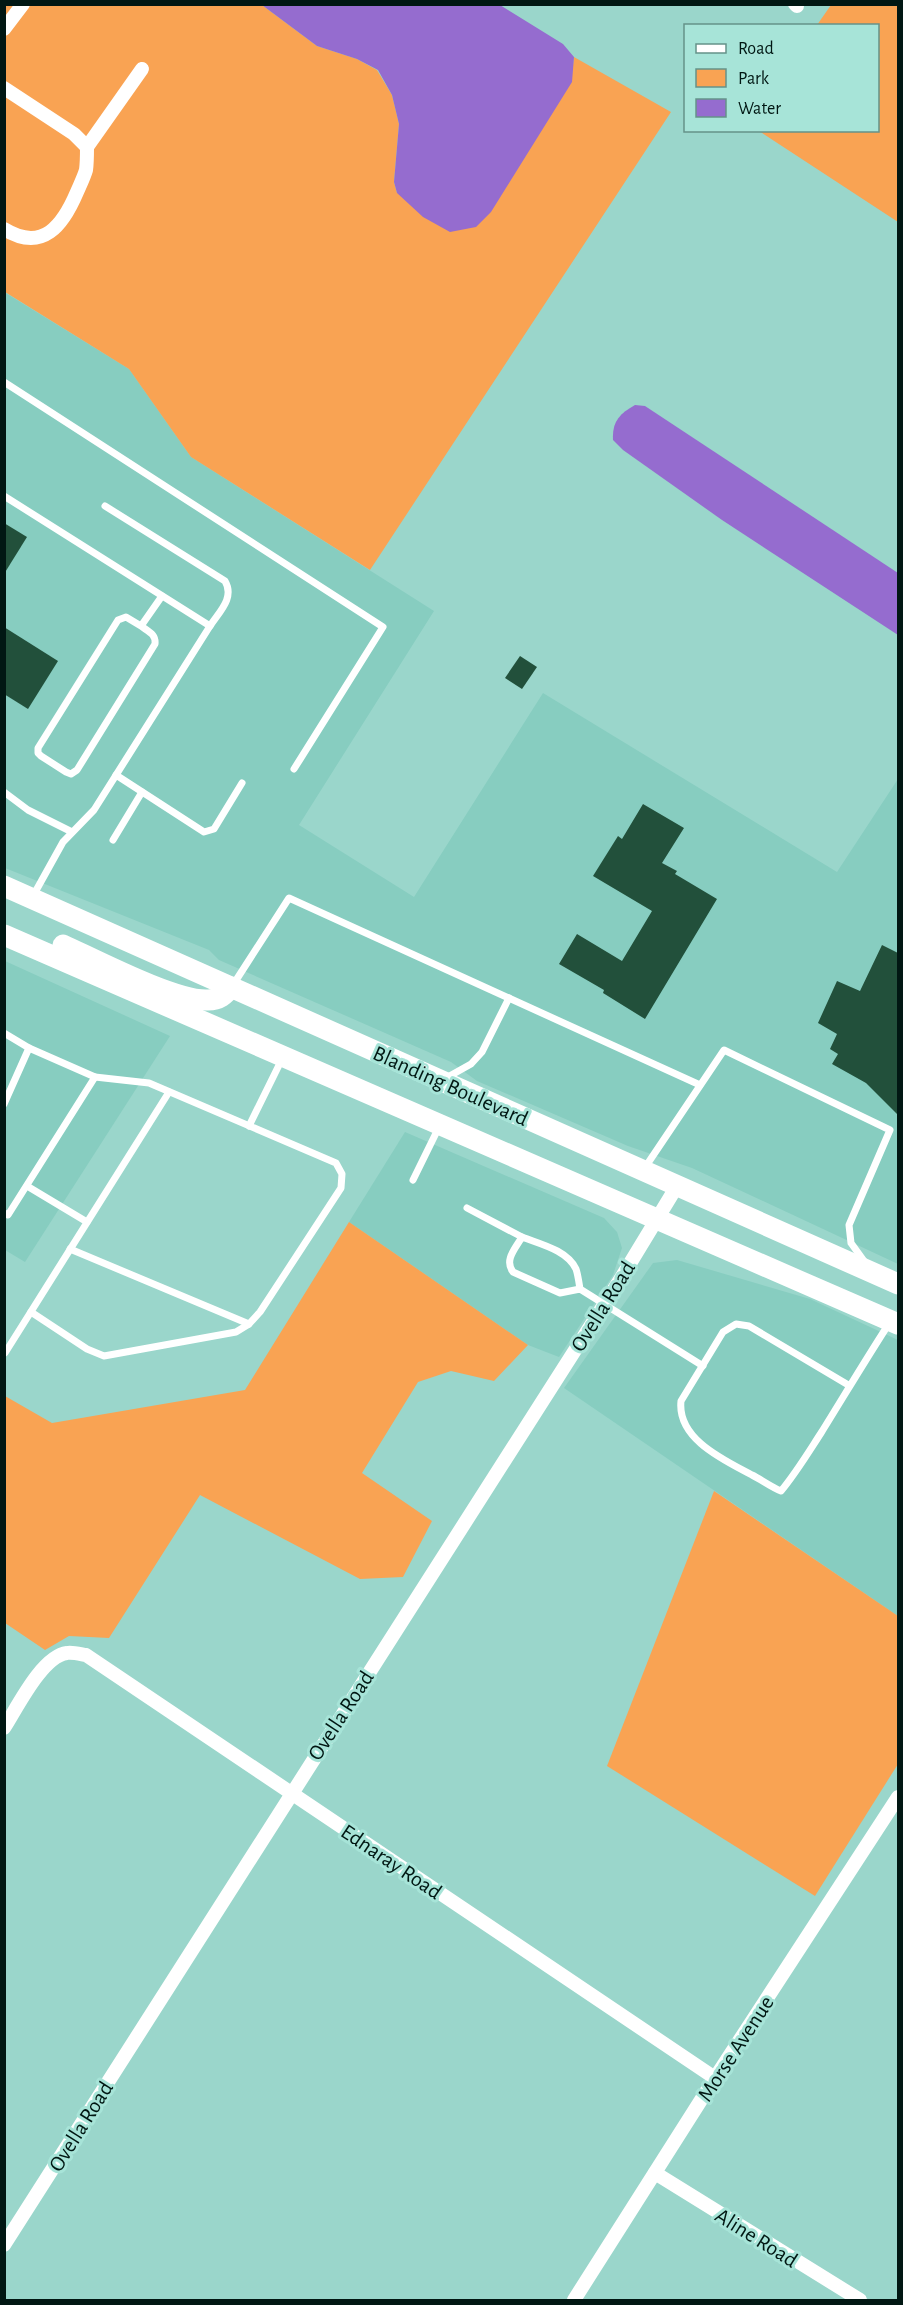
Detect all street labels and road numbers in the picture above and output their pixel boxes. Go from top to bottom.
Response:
street label: Blanding Boulevard [370,1042,532,1130]
street label: Ovella Road [567,1258,639,1355]
street label: Ovella Road [304,1667,378,1764]
street label: Ednaray Road [337,1820,446,1903]
street label: Morse Avenue [694,1992,778,2105]
street label: Ovella Road [45,2078,117,2175]
street label: Aline Road [711,2204,801,2272]

